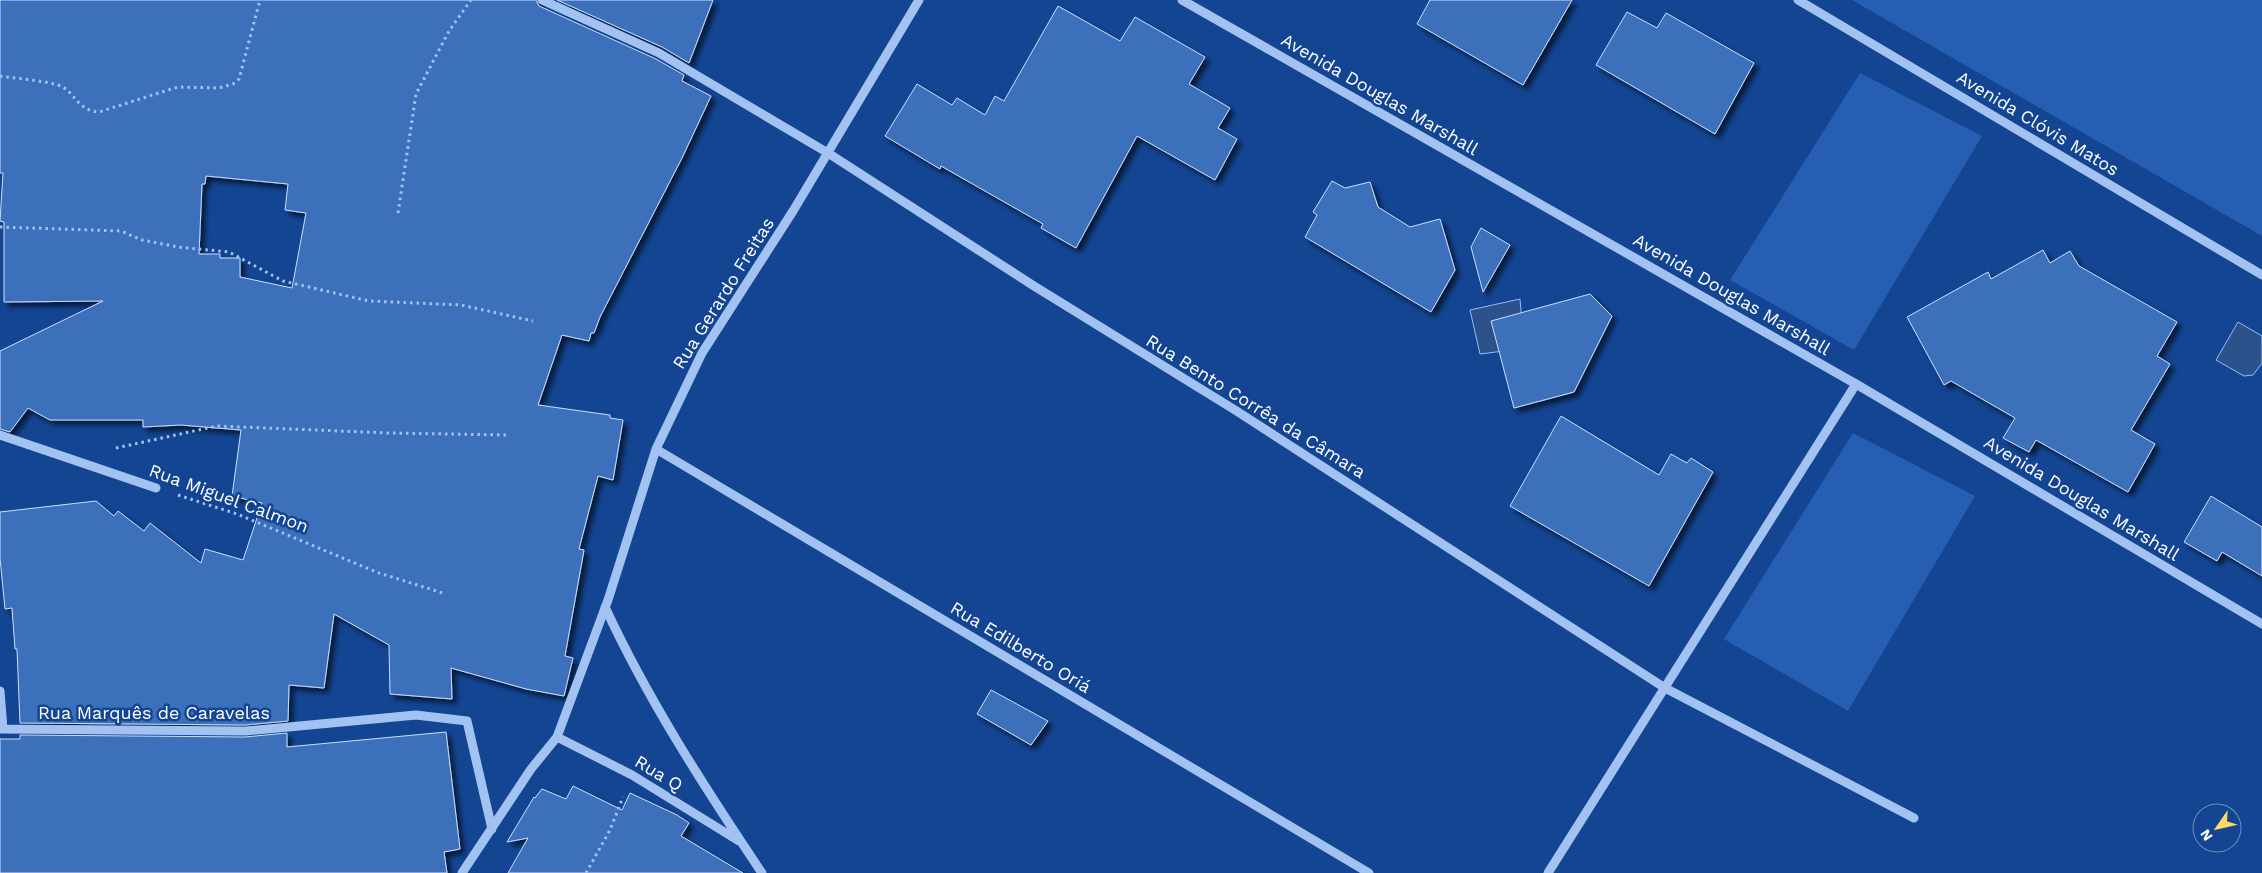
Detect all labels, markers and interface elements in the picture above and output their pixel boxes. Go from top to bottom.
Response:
street label: Avenida Douglas Marshall [1278,29,1483,159]
street label: Avenida Clóvis Matos [1953,66,2123,180]
street label: Rua Gerardo Freitas [668,213,778,373]
street label: Avenida Douglas Marshall [1630,229,1835,359]
street label: Rua Bento Corrêa da Câmara [1142,330,1370,482]
street label: Avenida Douglas Marshall [1981,431,2184,565]
street label: Rua Miguel Calmon [146,459,312,537]
street label: Rua Edilberto Oriá [947,597,1095,697]
street label: Rua Marquês de Caravelas [38,702,270,723]
street label: Rua Q [631,751,687,795]
north arrow [2192,803,2242,853]
text: N [2197,826,2216,844]

